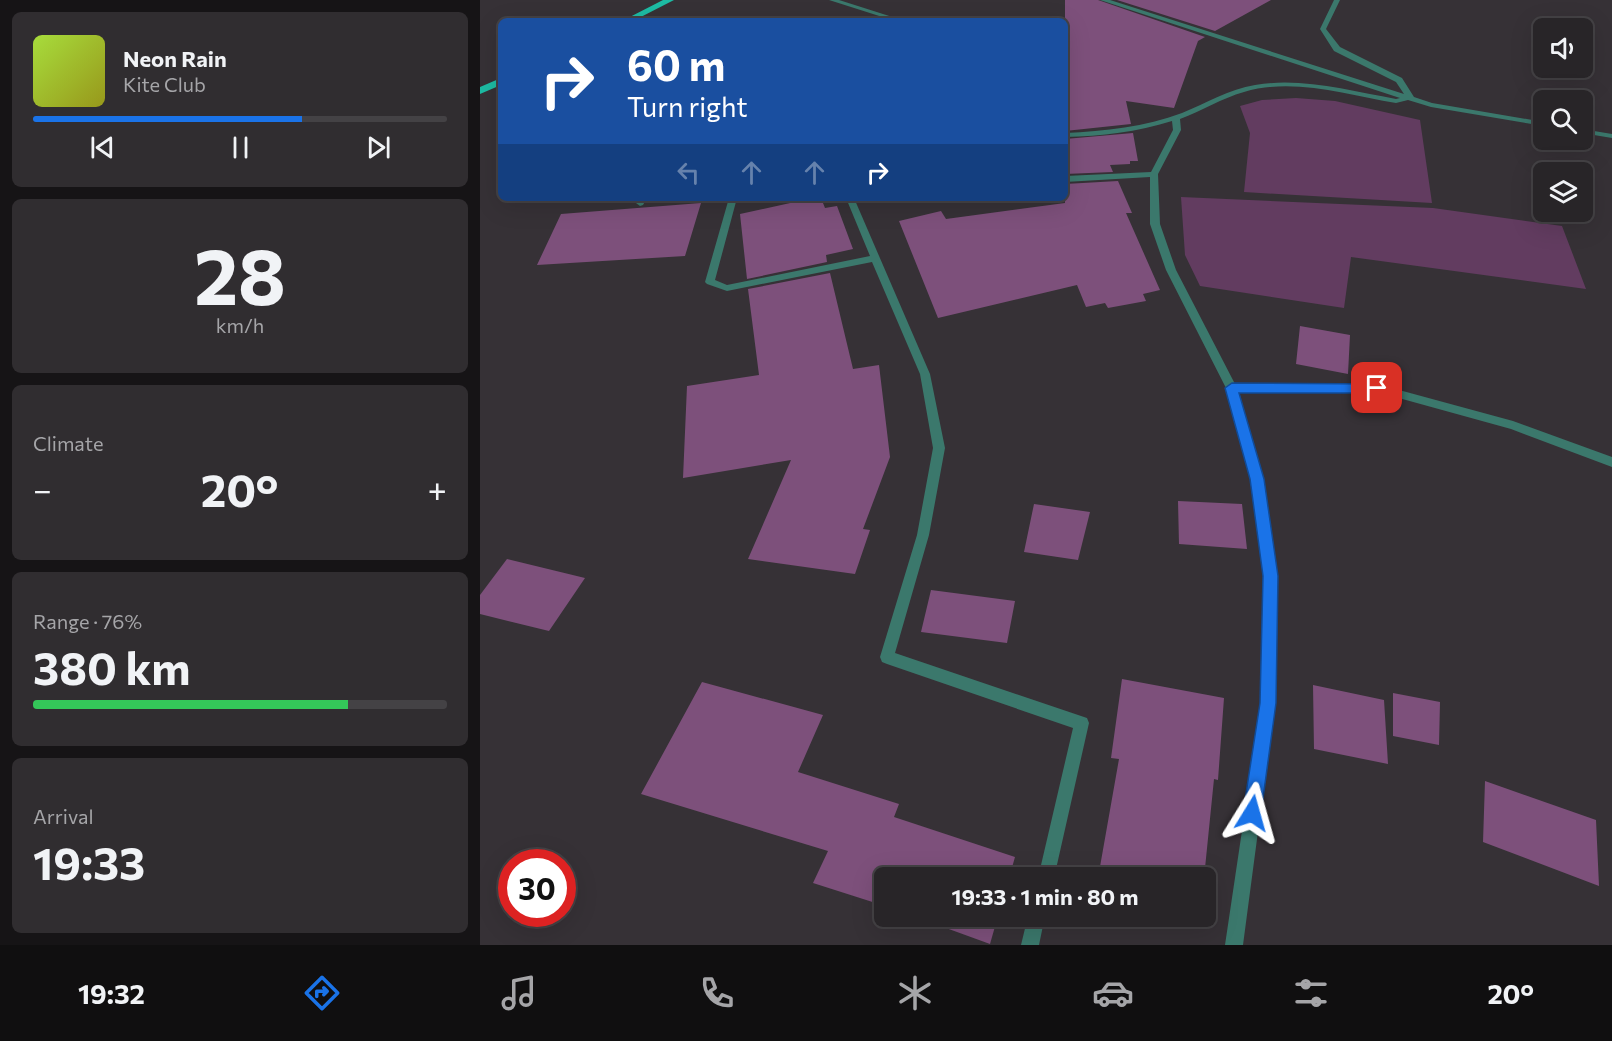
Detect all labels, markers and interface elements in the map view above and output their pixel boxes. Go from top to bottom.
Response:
map controls [1533,18,1593,222]
button: sound [1533,18,1593,78]
text: 60 m [627,38,726,90]
icon: right [528,42,606,120]
text: Neon Rain [123,45,227,72]
text: Kite Club [123,72,206,96]
text: Turn right [627,90,747,123]
button: search [1533,90,1593,150]
icon: previous [86,131,119,164]
icon: pause [224,131,257,164]
icon: next [362,131,395,164]
icon: left [672,156,705,189]
icon: ahead [735,156,768,189]
icon: ahead [798,156,831,189]
icon: right [861,156,894,189]
button: layers [1533,162,1593,222]
text: 28 [194,226,286,321]
text: km/h [216,313,264,337]
pin [1351,362,1402,413]
icon: arrive [1360,371,1393,404]
text: Climate [33,431,103,455]
text: 20° [201,461,279,516]
text: − [33,468,52,509]
text: + [428,468,447,509]
text: Range · 76% [33,609,142,633]
text: 380 km [33,639,191,694]
position arrow [1220,781,1284,845]
text: Arrival [33,804,94,828]
text: 19:33 [33,834,145,889]
speed limit sign: 30 [498,849,576,927]
text: 19:33 · 1 min · 80 m [951,883,1139,910]
icon: directions [301,972,343,1014]
icon: music [498,972,540,1014]
icon: phone [696,972,738,1014]
icon: climate [894,972,936,1014]
icon: car [1092,972,1134,1014]
icon: filters [1290,972,1332,1014]
text: 19:32 [78,977,145,1010]
text: 20° [1487,977,1534,1010]

